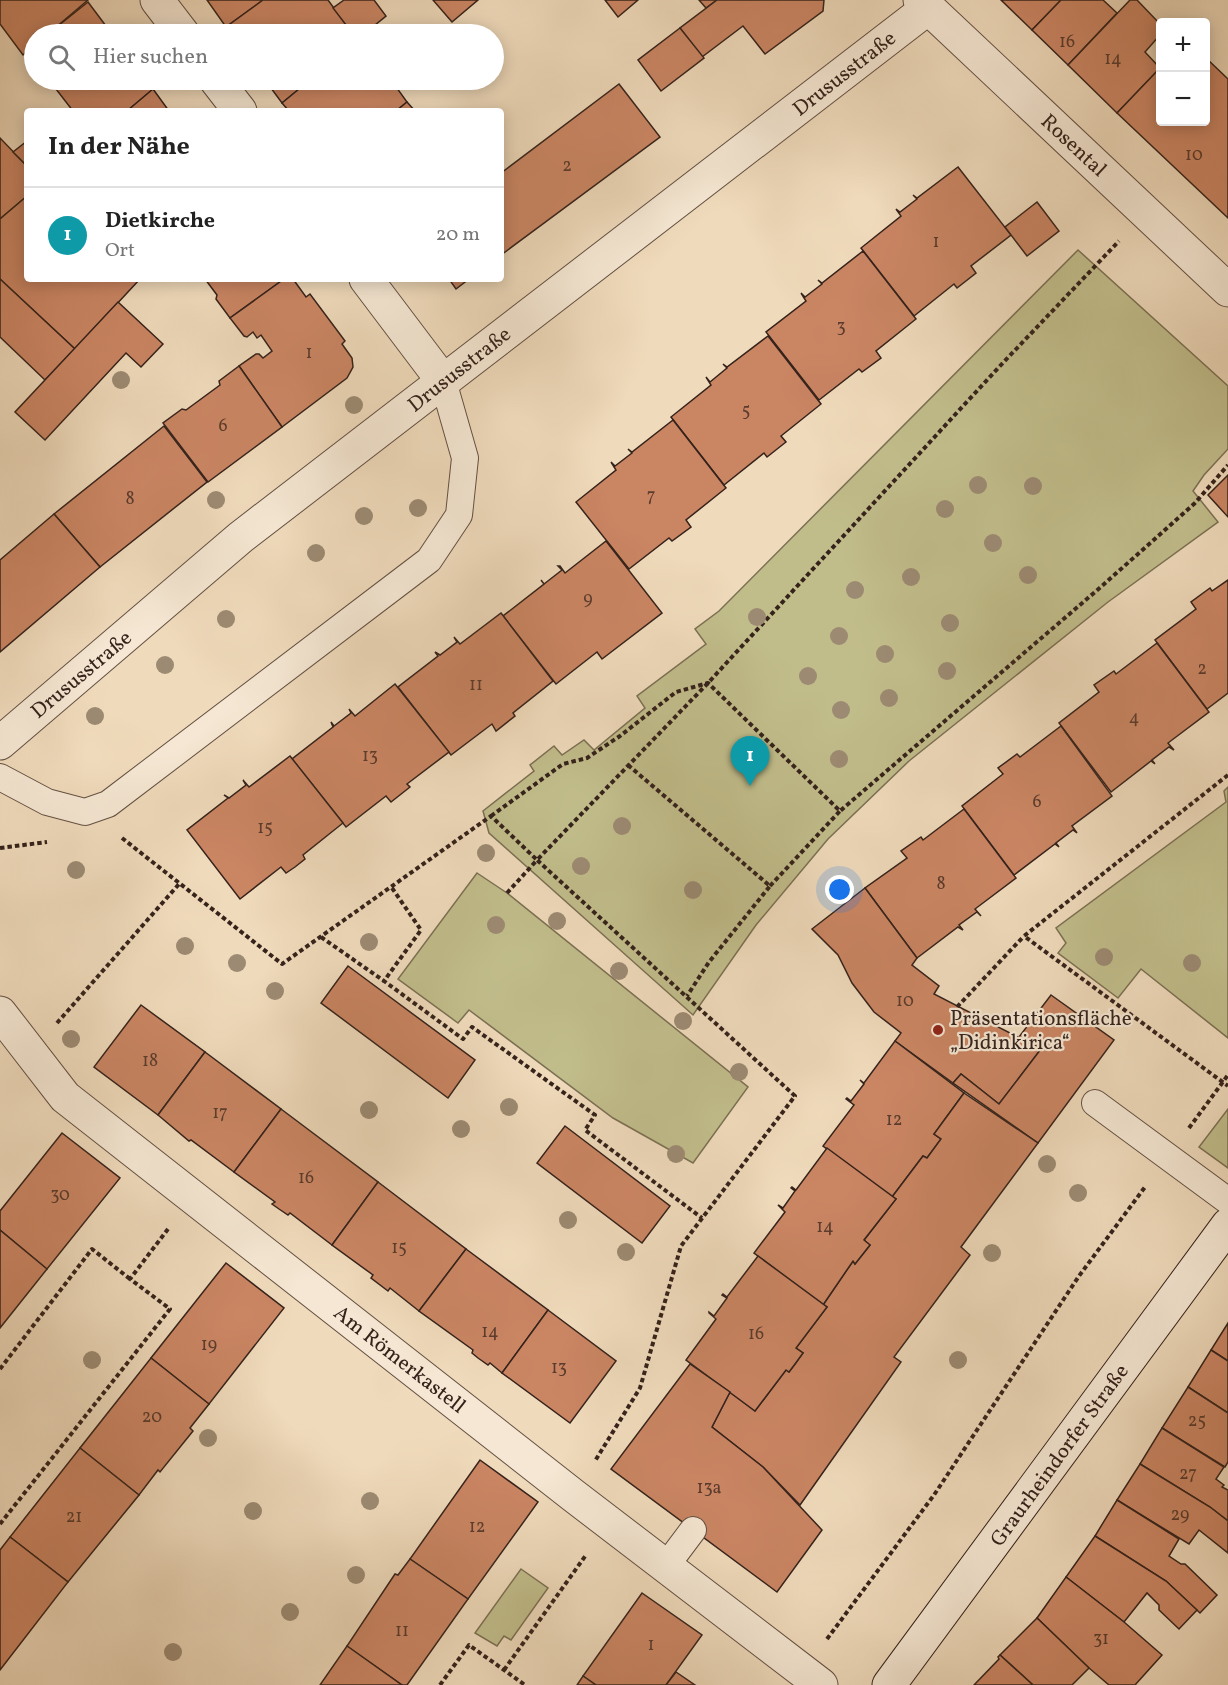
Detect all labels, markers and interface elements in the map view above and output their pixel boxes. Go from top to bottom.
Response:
map controls [1156,18,1210,126]
button: + [1156,18,1210,72]
search box [24,24,504,90]
street label: Drususstraße [787,25,903,124]
house number: 16 [1059,30,1075,55]
icon: search [45,41,78,74]
text: Hier suchen [93,42,208,73]
house number: 14 [1104,47,1122,72]
button: − [1156,72,1210,126]
street label: Rosental [1034,108,1112,184]
text: In der Nähe [48,129,190,165]
house number: 10 [1185,143,1203,168]
house number: 2 [562,154,572,179]
text: Dietkirche [105,206,215,237]
text: 1 [63,221,72,249]
text: 20 m [436,221,480,249]
house number: 1 [933,230,939,255]
text: Ort [105,237,135,265]
house number: 3 [836,315,846,340]
street label: Drususstraße [402,321,518,420]
house number: 1 [306,341,312,366]
house number: 5 [742,399,750,424]
house number: 6 [218,414,228,439]
house number: 7 [647,484,655,509]
house number: 8 [125,487,135,512]
house number: 9 [583,587,593,612]
street label: Drususstraße [25,624,139,726]
house number: 2 [1197,657,1207,682]
house number: 11 [469,673,483,698]
house number: 4 [1129,706,1139,731]
pin: 1 [730,736,770,786]
house number: 13 [362,744,378,769]
house number: 6 [1032,790,1042,815]
house number: 15 [257,816,273,841]
house number: 8 [936,872,946,897]
your location [825,875,854,904]
house number: 10 [896,989,914,1014]
place label: Präsentationsfläche „Didinkirica“ [950,1005,1132,1058]
marker: Präsentationsfläche „Didinkirica“ [931,1023,945,1037]
house number: 18 [142,1049,158,1074]
house number: 17 [212,1101,228,1126]
house number: 12 [886,1108,902,1133]
house number: 16 [298,1166,314,1191]
house number: 30 [50,1183,70,1208]
house number: 14 [816,1215,834,1240]
house number: 15 [391,1236,407,1261]
street label: Am Römerkastell [327,1299,471,1421]
house number: 14 [481,1320,499,1345]
house number: 16 [748,1322,764,1347]
house number: 19 [201,1333,217,1358]
house number: 13 [551,1356,567,1381]
street label: Graurheindorfer Straße [984,1359,1136,1553]
house number: 20 [142,1405,162,1430]
house number: 25 [1188,1409,1206,1434]
house number: 27 [1179,1462,1197,1487]
house number: 13a [696,1476,722,1501]
house number: 29 [1171,1503,1189,1528]
house number: 21 [66,1505,82,1530]
house number: 12 [469,1515,485,1540]
house number: 11 [395,1619,409,1644]
house number: 31 [1093,1627,1109,1652]
house number: 1 [648,1633,654,1658]

